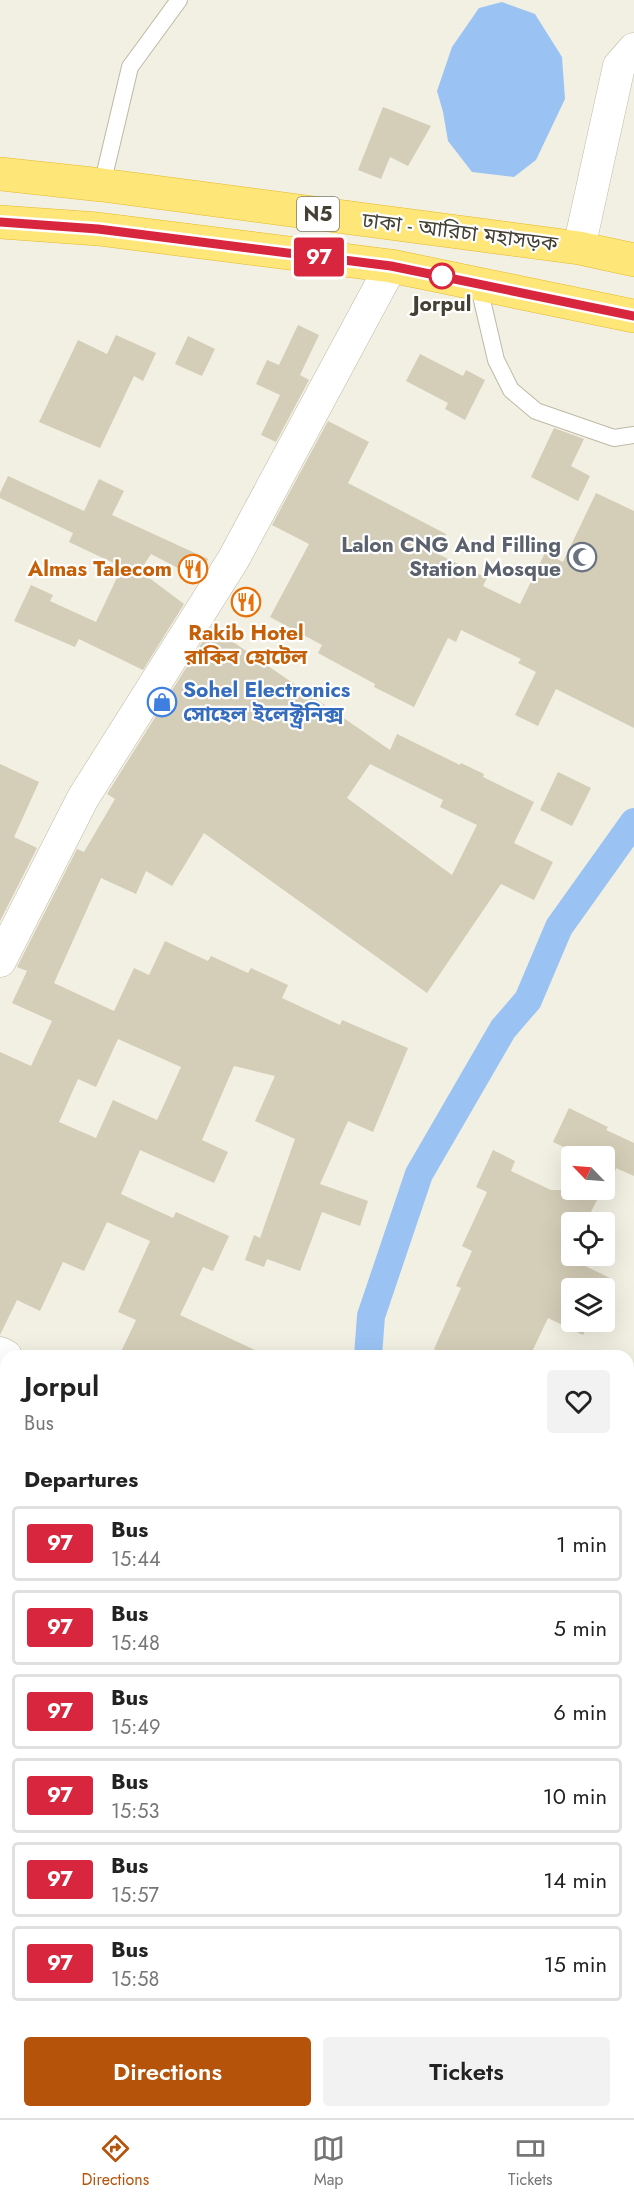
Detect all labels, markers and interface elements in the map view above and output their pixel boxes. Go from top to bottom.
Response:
road number: N5 [297,197,339,231]
street label: ঢাকা - আরিচা মহাসড়ক [359,205,561,259]
line badge: 97 [292,238,346,276]
text: 97 [306,242,332,272]
marker: Jorpul [429,263,455,289]
place label: Jorpul [409,289,471,319]
place label: Lalon CNG And Filling Station Mosque [341,530,561,584]
mosque icon: Lalon CNG And Filling Station Mosque [566,541,598,573]
restaurant icon: Almas Talecom [177,553,209,585]
place label: Almas Talecom [27,554,172,584]
restaurant icon: Rakib Hotel রাকিব হোটেল [230,586,262,618]
place label: Rakib Hotel রাকিব হোটেল [184,618,308,672]
place label: Sohel Electronics সোহেল ইলেক্ট্রনিক্স [183,675,351,729]
shop icon: Sohel Electronics সোহেল ইলেক্ট্রনিক্স [146,686,178,718]
north arrow [561,1146,615,1200]
map controls [561,1146,615,1332]
button: locate [561,1212,615,1266]
button: layers [561,1278,615,1332]
text: Jorpul [24,1366,99,1407]
button: heart [547,1370,610,1433]
text: Bus [24,1409,54,1438]
text: Departures [24,1463,138,1495]
text: Bus [111,1513,148,1545]
text: 97 [47,1528,73,1558]
text: 1 min [556,1528,607,1560]
text: 15:44 [111,1545,161,1574]
text: Bus [111,1597,148,1629]
text: 97 [47,1612,73,1642]
text: 5 min [554,1612,607,1644]
text: 15:48 [111,1629,160,1658]
text: Bus [111,1681,148,1713]
text: 97 [47,1696,73,1726]
text: 6 min [553,1696,607,1728]
text: 15:49 [111,1713,160,1742]
text: Bus [111,1765,148,1797]
text: 97 [47,1780,73,1810]
text: 10 min [543,1780,607,1812]
text: 15:53 [111,1797,159,1826]
text: Bus [111,1849,148,1881]
text: 97 [47,1864,73,1894]
text: 14 min [543,1864,607,1896]
text: 15:57 [111,1881,159,1910]
text: Bus [111,1933,148,1965]
text: 97 [47,1948,73,1978]
text: 15 min [544,1948,607,1980]
text: 15:58 [111,1965,159,1994]
button: Directions [24,2037,311,2106]
button: Tickets [323,2037,610,2106]
tab: Directions [81,2132,149,2191]
tab: Map [312,2132,345,2191]
tab: Tickets [508,2132,553,2191]

